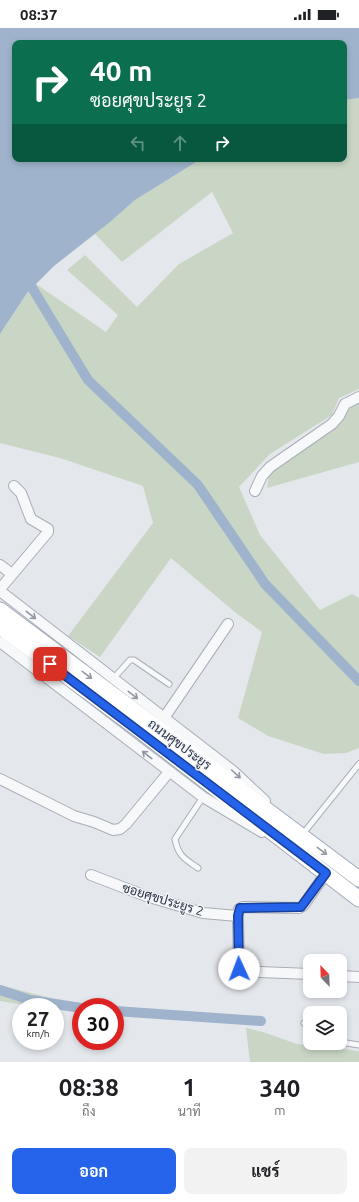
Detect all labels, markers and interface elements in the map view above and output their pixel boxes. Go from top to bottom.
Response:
text: 08:37 [20,6,58,23]
text: 40 m [90,55,152,86]
icon: right [24,56,76,108]
text: ซอยศุขประยูร 2 [90,90,207,110]
icon: left [127,132,149,154]
icon: ahead [169,132,191,154]
icon: right [211,132,233,154]
one-way arrow [25,611,36,619]
pin [33,647,67,681]
icon: arrive [39,653,61,675]
one-way arrow [82,671,93,679]
one-way arrow [128,690,139,699]
street label: ถนนศุขประยูร [144,716,214,775]
one-way arrow [141,750,152,759]
one-way arrow [231,769,241,779]
one-way arrow [316,847,327,856]
street label: ซอยศุขประยูร 2 [120,880,205,921]
position arrow [218,948,260,990]
north arrow [303,954,347,998]
map controls [303,954,347,1050]
speed limit sign: 30 [72,998,124,1050]
button: layers [303,1006,347,1050]
text: 27 [27,1007,49,1030]
text: km/h [26,1028,50,1039]
text: 08:38 [59,1074,119,1101]
text: 1 [182,1074,196,1101]
text: 340 [260,1075,300,1102]
text: m [274,1103,286,1117]
text: ถึง [82,1104,96,1118]
text: นาที [178,1104,201,1118]
button: ออก [12,1148,176,1194]
button: แชร์ [184,1148,347,1194]

